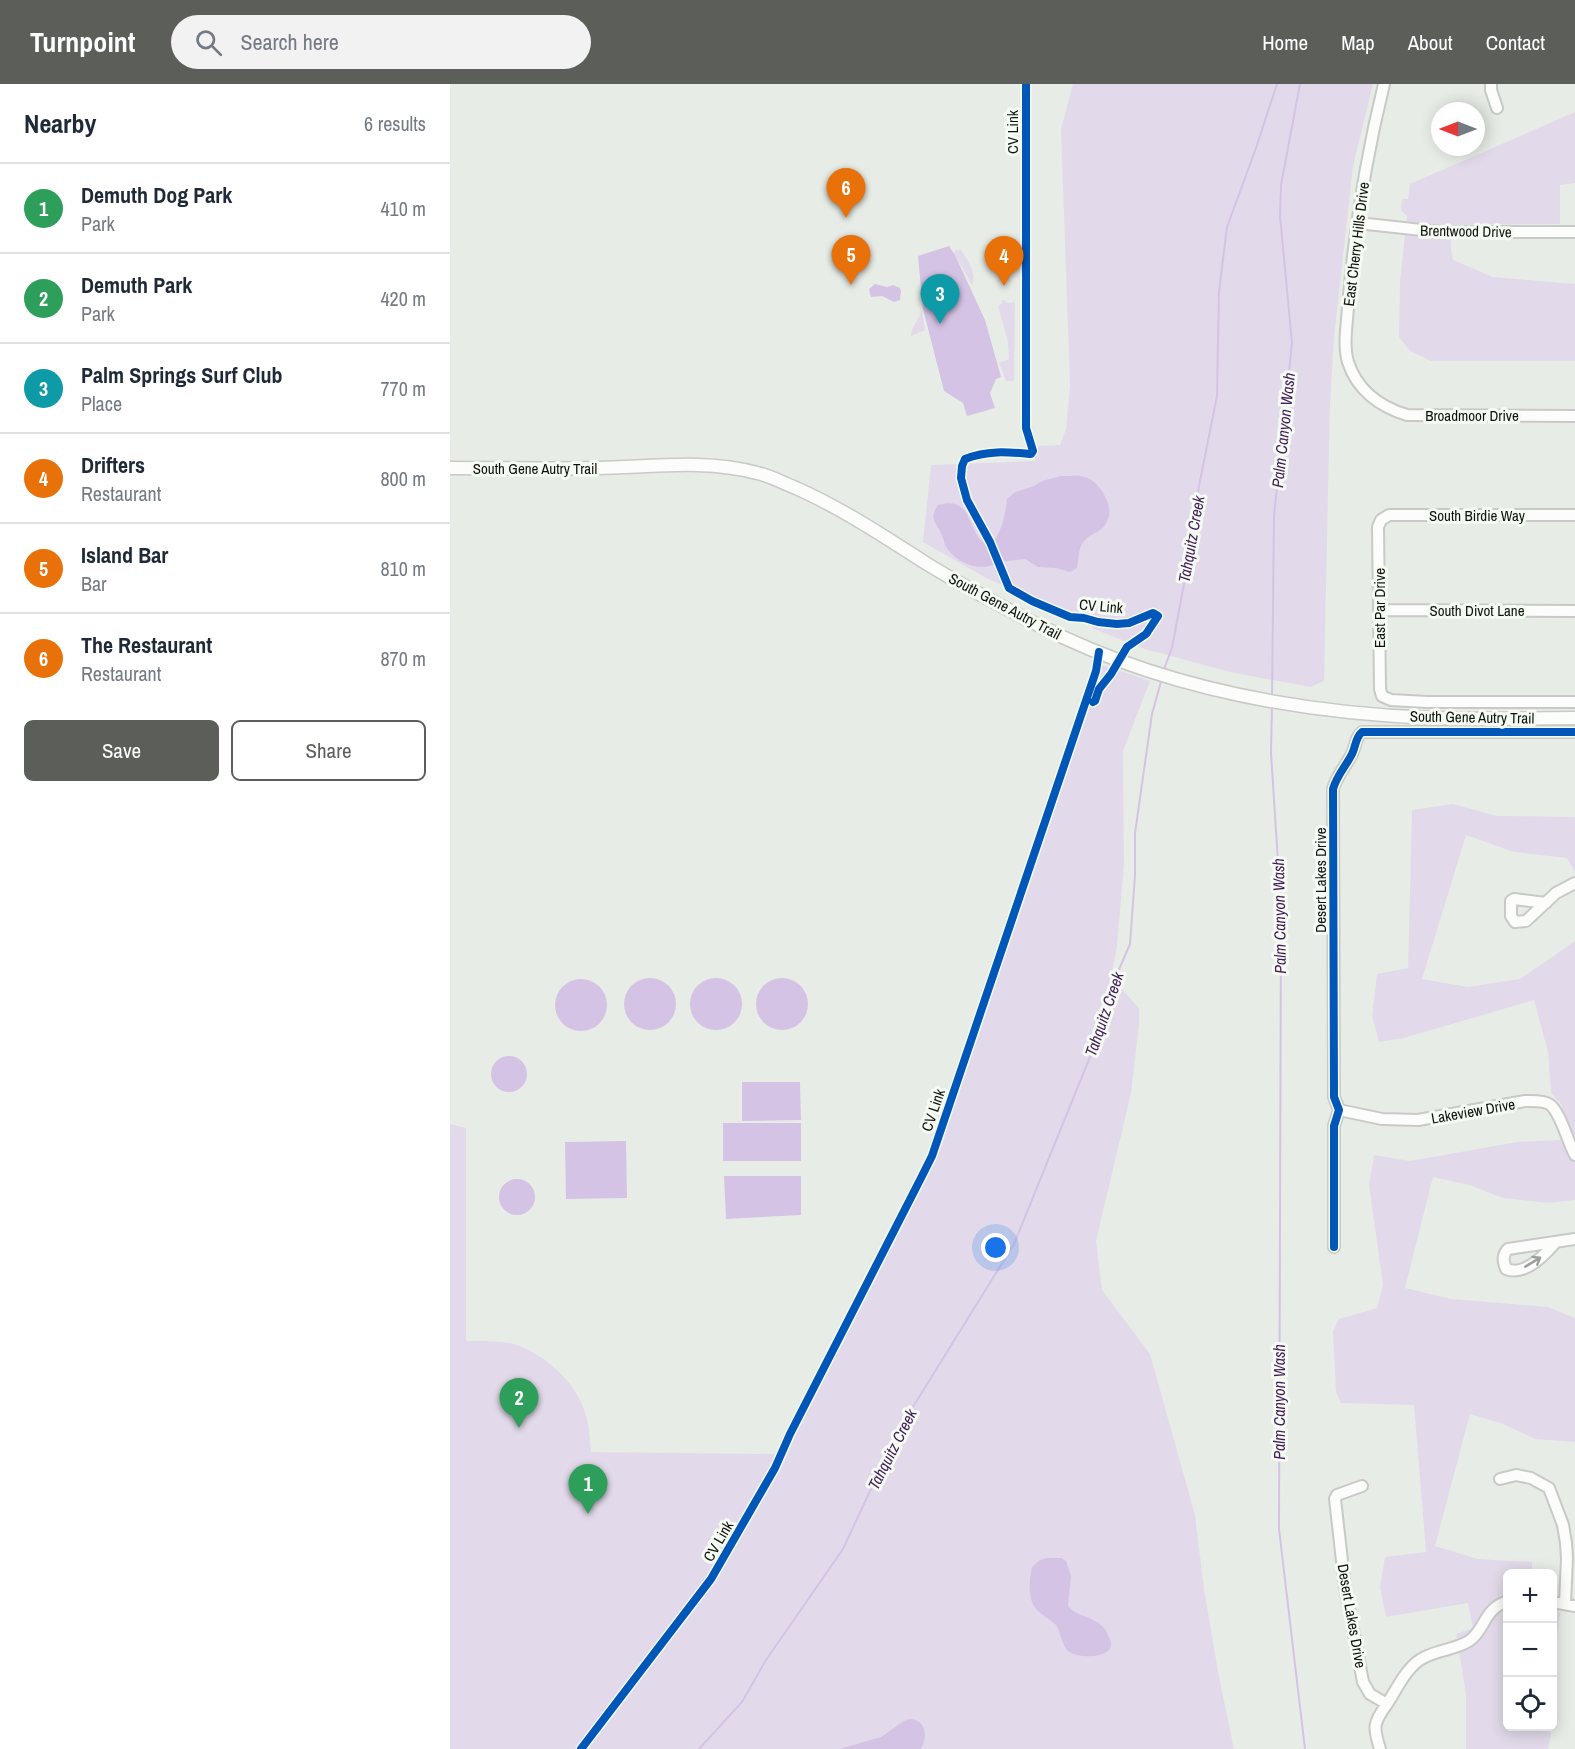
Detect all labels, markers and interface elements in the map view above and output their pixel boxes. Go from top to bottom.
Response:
search box [171,15,591,69]
text: Turnpoint [30,23,135,61]
icon: search [192,26,225,59]
text: Search here [240,27,339,57]
text: Home [1262,28,1308,57]
text: Map [1341,28,1375,57]
text: About [1408,28,1453,57]
text: Contact [1486,28,1545,57]
north arrow [1431,102,1485,156]
text: Nearby [24,106,96,141]
street label: CV Link [1002,109,1023,154]
text: 6 results [364,110,426,137]
pin: 6 [826,168,866,218]
text: Demuth Dog Park [81,180,232,210]
street label: East Cherry Hills Drive [1338,180,1374,307]
text: 1 [39,195,48,222]
text: 410 m [380,195,426,222]
text: Park [81,210,115,237]
street label: Brentwood Drive [1420,220,1512,242]
pin: 5 [832,236,870,285]
pin: 4 [984,236,1024,286]
text: Demuth Park [81,270,192,300]
pin: 3 [920,274,960,324]
text: 2 [39,285,48,312]
text: 420 m [380,285,426,312]
text: Park [81,300,115,327]
text: Palm Springs Surf Club [81,360,283,390]
water label: Palm Canyon Wash [1266,371,1300,489]
text: 3 [39,375,48,402]
text: 770 m [380,375,426,402]
text: Place [81,390,122,417]
street label: Broadmoor Drive [1425,405,1519,426]
text: Drifters [81,450,145,480]
street label: South Gene Autry Trail [473,458,597,479]
text: 4 [39,465,48,492]
text: 800 m [380,465,426,492]
text: Restaurant [81,480,161,507]
water label: Tahquitz Creek [1173,493,1210,584]
street label: South Birdie Way [1429,505,1526,526]
text: Island Bar [81,540,168,570]
text: 5 [39,555,48,582]
text: 810 m [380,555,426,582]
street label: South Gene Autry Trail [945,568,1065,644]
street label: East Par Drive [1369,568,1390,648]
text: Bar [81,570,107,597]
street label: CV Link [1078,594,1125,618]
street label: South Divot Lane [1429,600,1525,621]
text: The Restaurant [81,630,212,660]
text: 6 [39,645,48,672]
text: 870 m [380,645,426,672]
text: Restaurant [81,660,161,687]
street label: South Gene Autry Trail [1410,705,1534,729]
button: Save [24,720,219,781]
button: Share [231,720,426,781]
street label: Desert Lakes Drive [1310,827,1331,933]
water label: Palm Canyon Wash [1267,858,1291,974]
water label: Tahquitz Creek [1079,968,1129,1059]
street label: CV Link [916,1085,950,1134]
street label: Lakeview Drive [1429,1093,1517,1129]
your location [981,1233,1010,1262]
one-way arrow [1524,1256,1541,1268]
water label: Palm Canyon Wash [1268,1344,1290,1460]
pin: 2 [500,1378,538,1428]
water label: Tahquitz Creek [862,1404,922,1493]
pin: 1 [568,1464,608,1514]
street label: CV Link [698,1516,738,1565]
street label: Desert Lakes Drive [1333,1562,1372,1670]
map controls [1503,1569,1557,1731]
button: + [1503,1569,1557,1623]
button: − [1503,1623,1557,1677]
button: locate [1503,1677,1557,1731]

